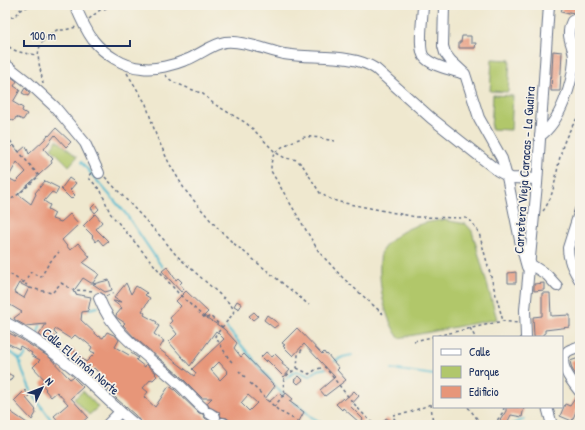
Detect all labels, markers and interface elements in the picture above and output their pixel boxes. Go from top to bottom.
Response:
scale bar [24,22,130,48]
text: 100 m [30,27,56,44]
street label: Carretera Vieja Caracas - La Guaira [509,86,539,254]
street label: Calle El Limón Norte [39,324,123,398]
legend [433,336,563,408]
text: Calle [469,343,490,360]
text: Parque [469,363,499,380]
north arrow [22,368,62,408]
text: Edificio [469,383,499,400]

